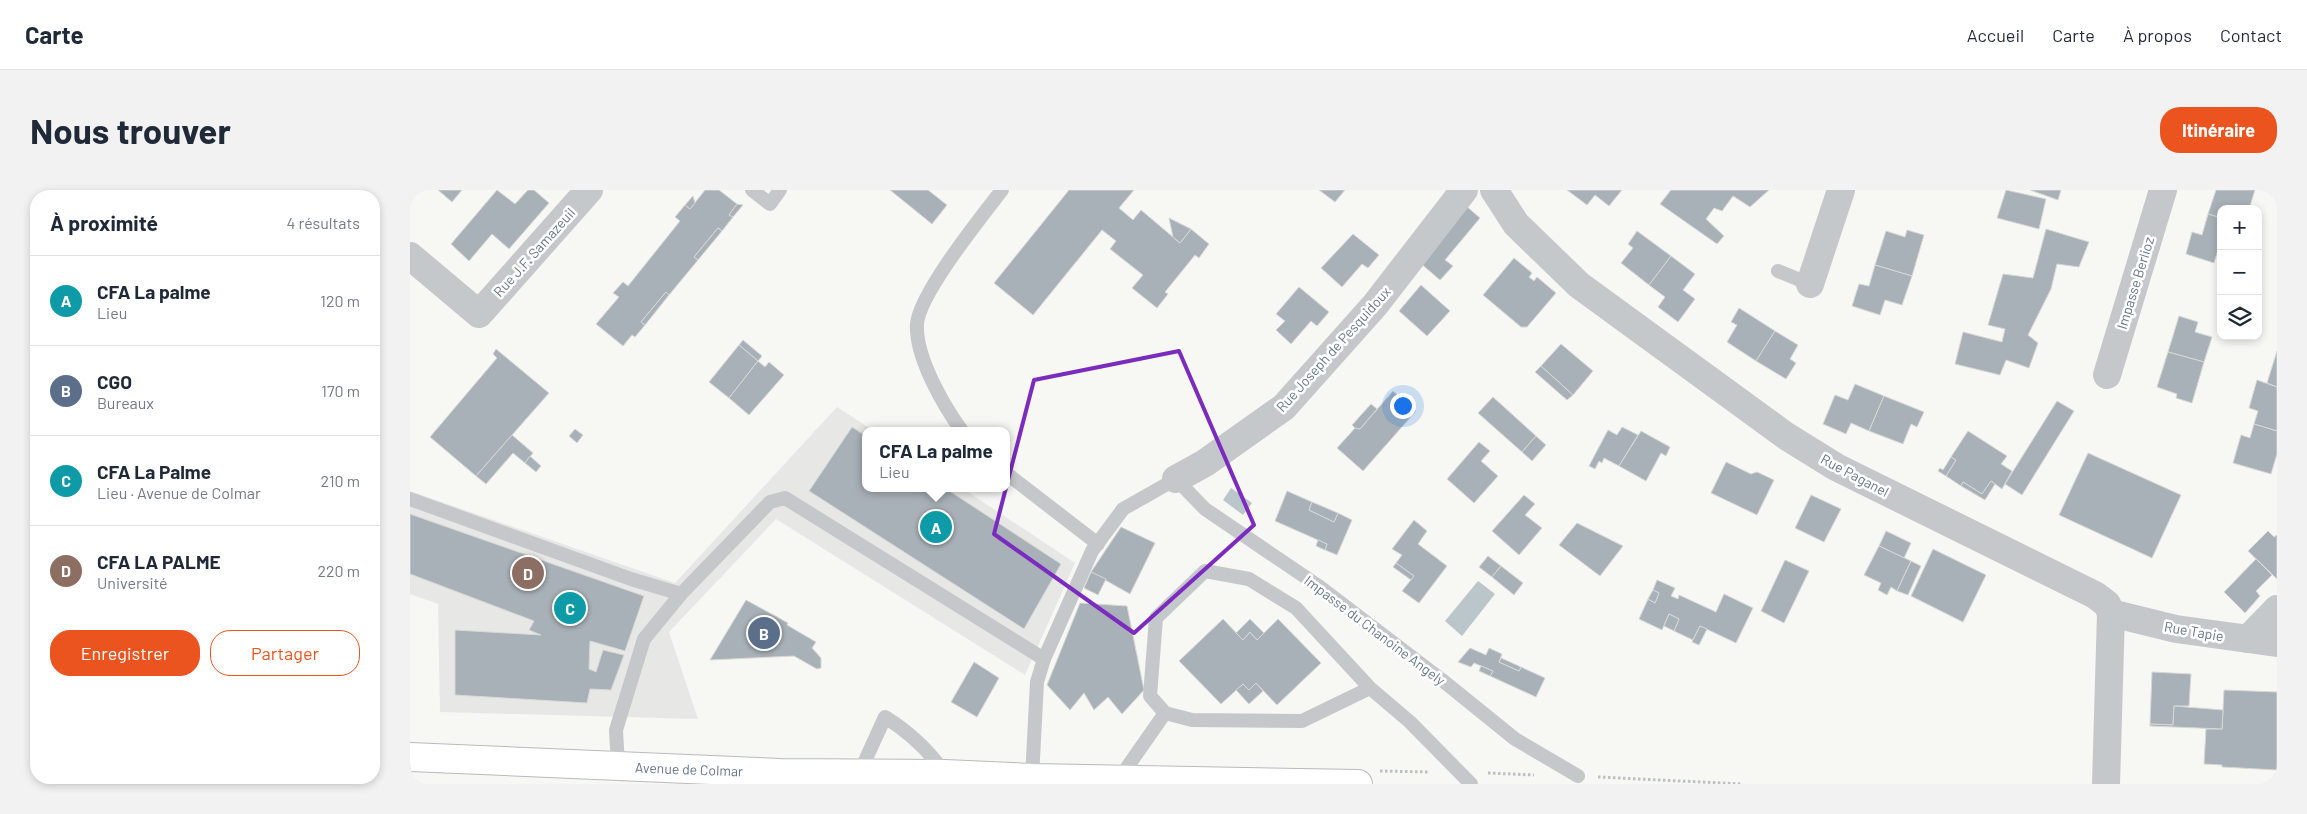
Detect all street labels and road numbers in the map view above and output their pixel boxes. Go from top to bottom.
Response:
street label: Rue J.F. Samazeuil [490,204,578,300]
street label: Impasse Berlioz [2113,235,2157,331]
street label: Rue Joseph de Pesquidoux [1272,283,1394,415]
street label: Rue Paganel [1818,450,1892,500]
street label: Impasse du Chanoine Angely [1301,572,1449,689]
street label: Rue Tapie [2163,617,2225,645]
street label: Avenue de Colmar [635,759,743,779]

